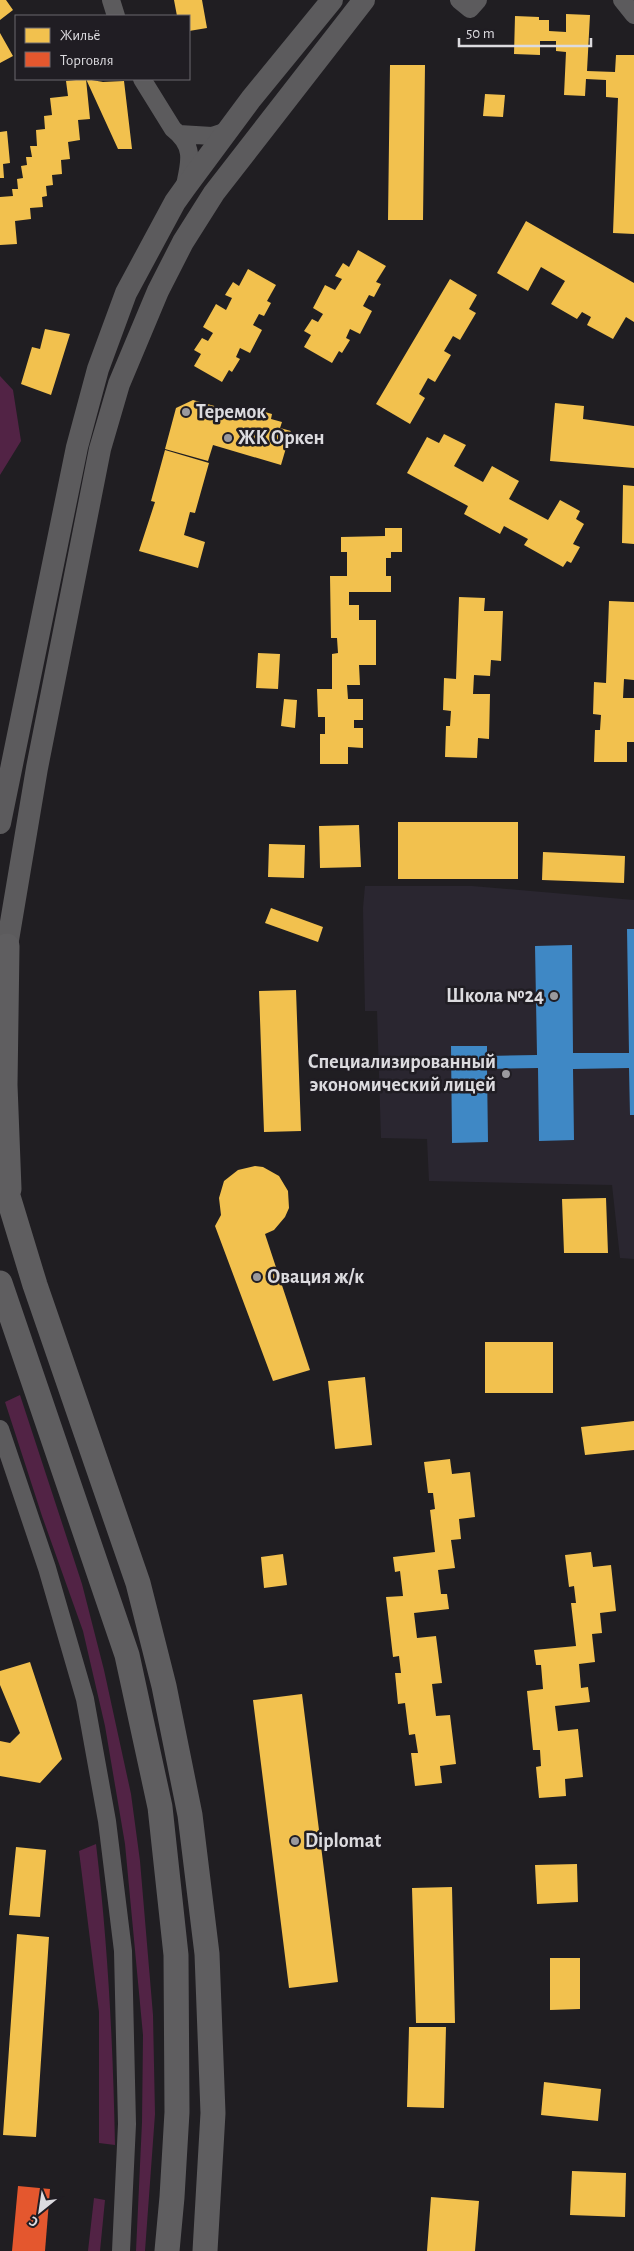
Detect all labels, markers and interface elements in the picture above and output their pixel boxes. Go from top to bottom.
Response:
legend [15,15,190,80]
scale bar [459,15,592,47]
text: 50 m [466,26,495,41]
text: Жильё [60,28,100,43]
text: Торговля [60,53,114,68]
place label: Теремок [196,402,266,422]
marker: Теремок [180,406,192,418]
place label: ЖК Оркен [238,428,325,448]
marker: ЖК Оркен [222,432,234,444]
place label: Школа №24 [446,986,544,1006]
marker: Школа №24 [548,990,560,1002]
place label: Специализированный экономический лицей [308,1052,496,1095]
marker: Специализированный экономический лицей [500,1068,512,1080]
place label: Овация ж/к [267,1267,364,1287]
marker: Овация ж/к [251,1271,263,1283]
place label: Diplomat [305,1831,381,1851]
marker: Diplomat [289,1835,301,1847]
north arrow [15,2186,65,2236]
text: С [27,2213,41,2229]

